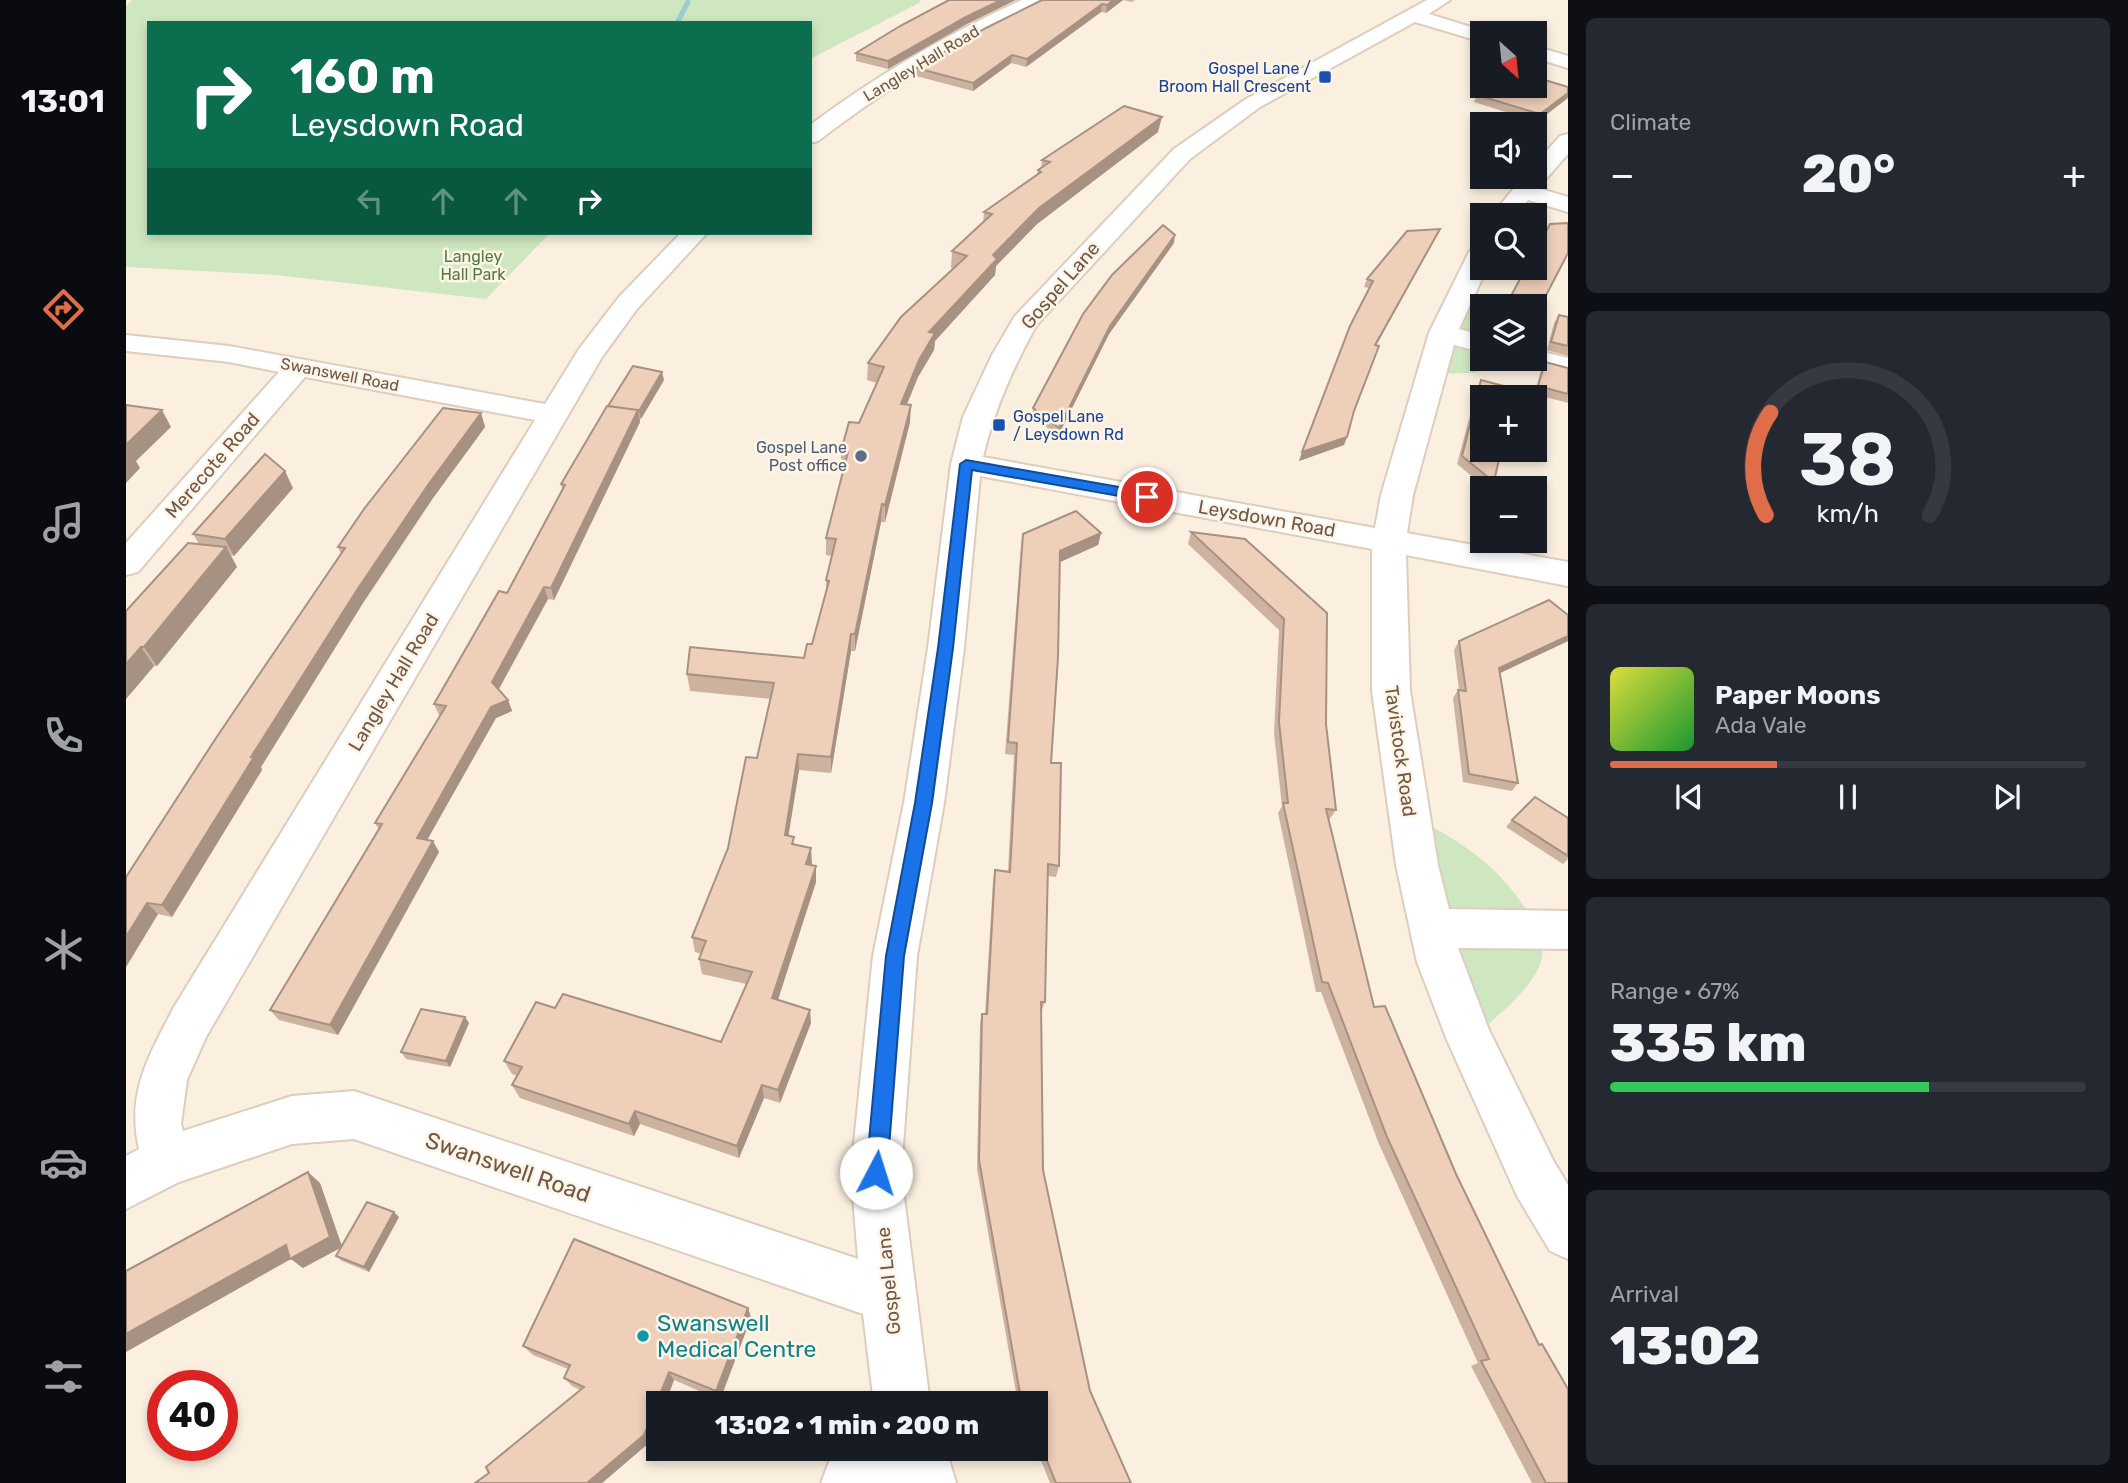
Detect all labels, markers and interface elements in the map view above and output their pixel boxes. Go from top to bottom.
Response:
street label: Langley Hall Road [860,21,983,106]
north arrow [1470,21,1547,98]
map controls [1470,21,1547,553]
text: 160 m [290,47,435,105]
icon: right [175,49,266,140]
place label: Gospel Lane / Broom Hall Crescent [1159,59,1311,96]
marker: Gospel Lane / Broom Hall Crescent [1317,69,1333,85]
text: 13:01 [21,82,105,120]
text: Leysdown Road [290,106,524,144]
text: Climate [1610,108,1691,136]
button: sound [1470,112,1547,189]
text: 20° [1802,143,1895,205]
text: − [1610,152,1635,198]
text: + [2062,152,2086,198]
icon: left [351,182,389,220]
icon: ahead [424,182,462,220]
icon: ahead [497,182,535,220]
icon: right [570,182,608,220]
button: search [1470,203,1547,280]
street label: Gospel Lane [1016,237,1105,334]
park label: Langley Hall Park [440,247,506,284]
icon: directions [39,285,88,334]
button: layers [1470,294,1547,371]
street label: Swanswell Road [279,354,401,395]
button: + [1470,385,1547,462]
place label: Gospel Lane / Leysdown Rd [1013,407,1124,444]
street label: Merecote Road [160,408,265,523]
marker: Gospel Lane / Leysdown Rd [991,417,1007,433]
text: 38 [1799,417,1897,503]
place label: Gospel Lane Post office [756,438,847,475]
marker: Gospel Lane Post office [853,448,869,464]
pin [1117,467,1177,527]
button: − [1470,476,1547,553]
icon: arrive [1128,478,1166,516]
street label: Leysdown Road [1196,495,1337,542]
icon: music [39,498,88,547]
text: km/h [1817,498,1879,527]
street label: Langley Hall Road [343,609,444,755]
text: Paper Moons [1715,680,1881,711]
street label: Tavistock Road [1380,684,1421,818]
icon: phone [39,711,88,760]
text: Ada Vale [1715,711,1807,739]
icon: previous [1670,778,1708,816]
icon: pause [1829,778,1867,816]
icon: next [1988,778,2026,816]
icon: climate [39,925,88,974]
text: Range · 67% [1610,977,1740,1005]
text: 335 km [1610,1012,1806,1074]
street label: Swanswell Road [422,1126,594,1208]
position arrow [839,1136,913,1210]
icon: car [39,1138,88,1187]
street label: Gospel Lane [871,1226,906,1336]
text: Arrival [1610,1280,1679,1308]
place label: Swanswell Medical Centre [657,1309,816,1363]
text: 13:02 [1610,1315,1761,1377]
marker: Swanswell Medical Centre [635,1328,651,1344]
icon: filters [39,1352,88,1401]
speed limit sign: 40 [147,1370,238,1461]
text: 13:02 · 1 min · 200 m [715,1410,979,1441]

